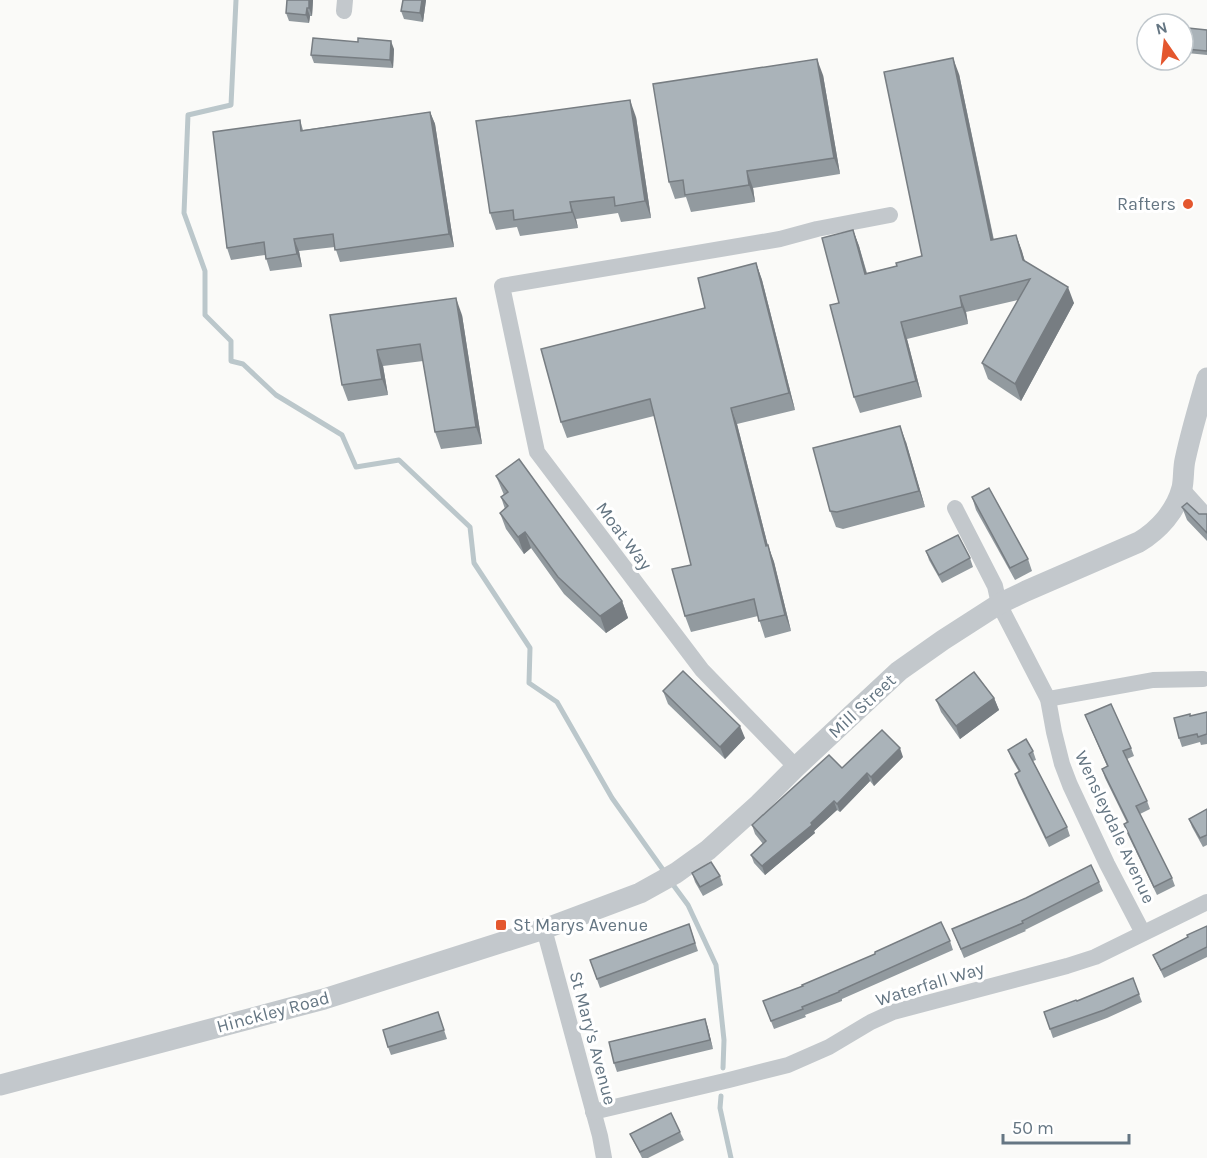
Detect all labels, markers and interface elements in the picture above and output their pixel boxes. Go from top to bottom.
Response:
north arrow [1135,12,1195,72]
text: N [1154,17,1169,39]
place label: Rafters [1117,193,1176,215]
marker: Rafters [1181,197,1195,211]
street label: Moat Way [591,497,657,575]
street label: Mill Street [824,669,901,743]
street label: Wensleydale Avenue [1070,747,1160,907]
place label: St Marys Avenue [513,914,648,936]
marker: St Marys Avenue [494,918,508,932]
street label: Waterfall Way [873,957,987,1011]
street label: St Mary's Avenue [565,969,621,1107]
street label: Hinckley Road [214,986,332,1038]
scale bar [1003,1107,1129,1145]
text: 50 m [1012,1117,1054,1139]

